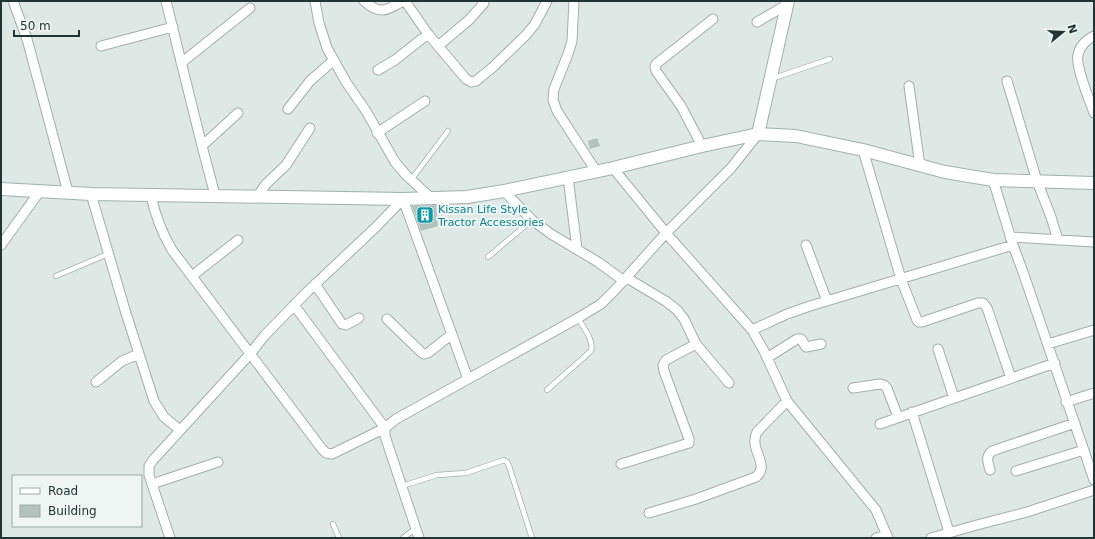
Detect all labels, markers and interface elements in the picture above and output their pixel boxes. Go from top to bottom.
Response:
scale bar [14,12,79,38]
north arrow [1043,12,1083,52]
text: 50 m [20,19,51,33]
text: N [1064,23,1080,35]
place label: Kissan Life Style Tractor Accessories [437,203,544,229]
building icon: Kissan Life Style Tractor Accessories [415,205,435,225]
legend [12,475,142,527]
text: Road [48,484,78,498]
text: Building [48,504,97,518]

